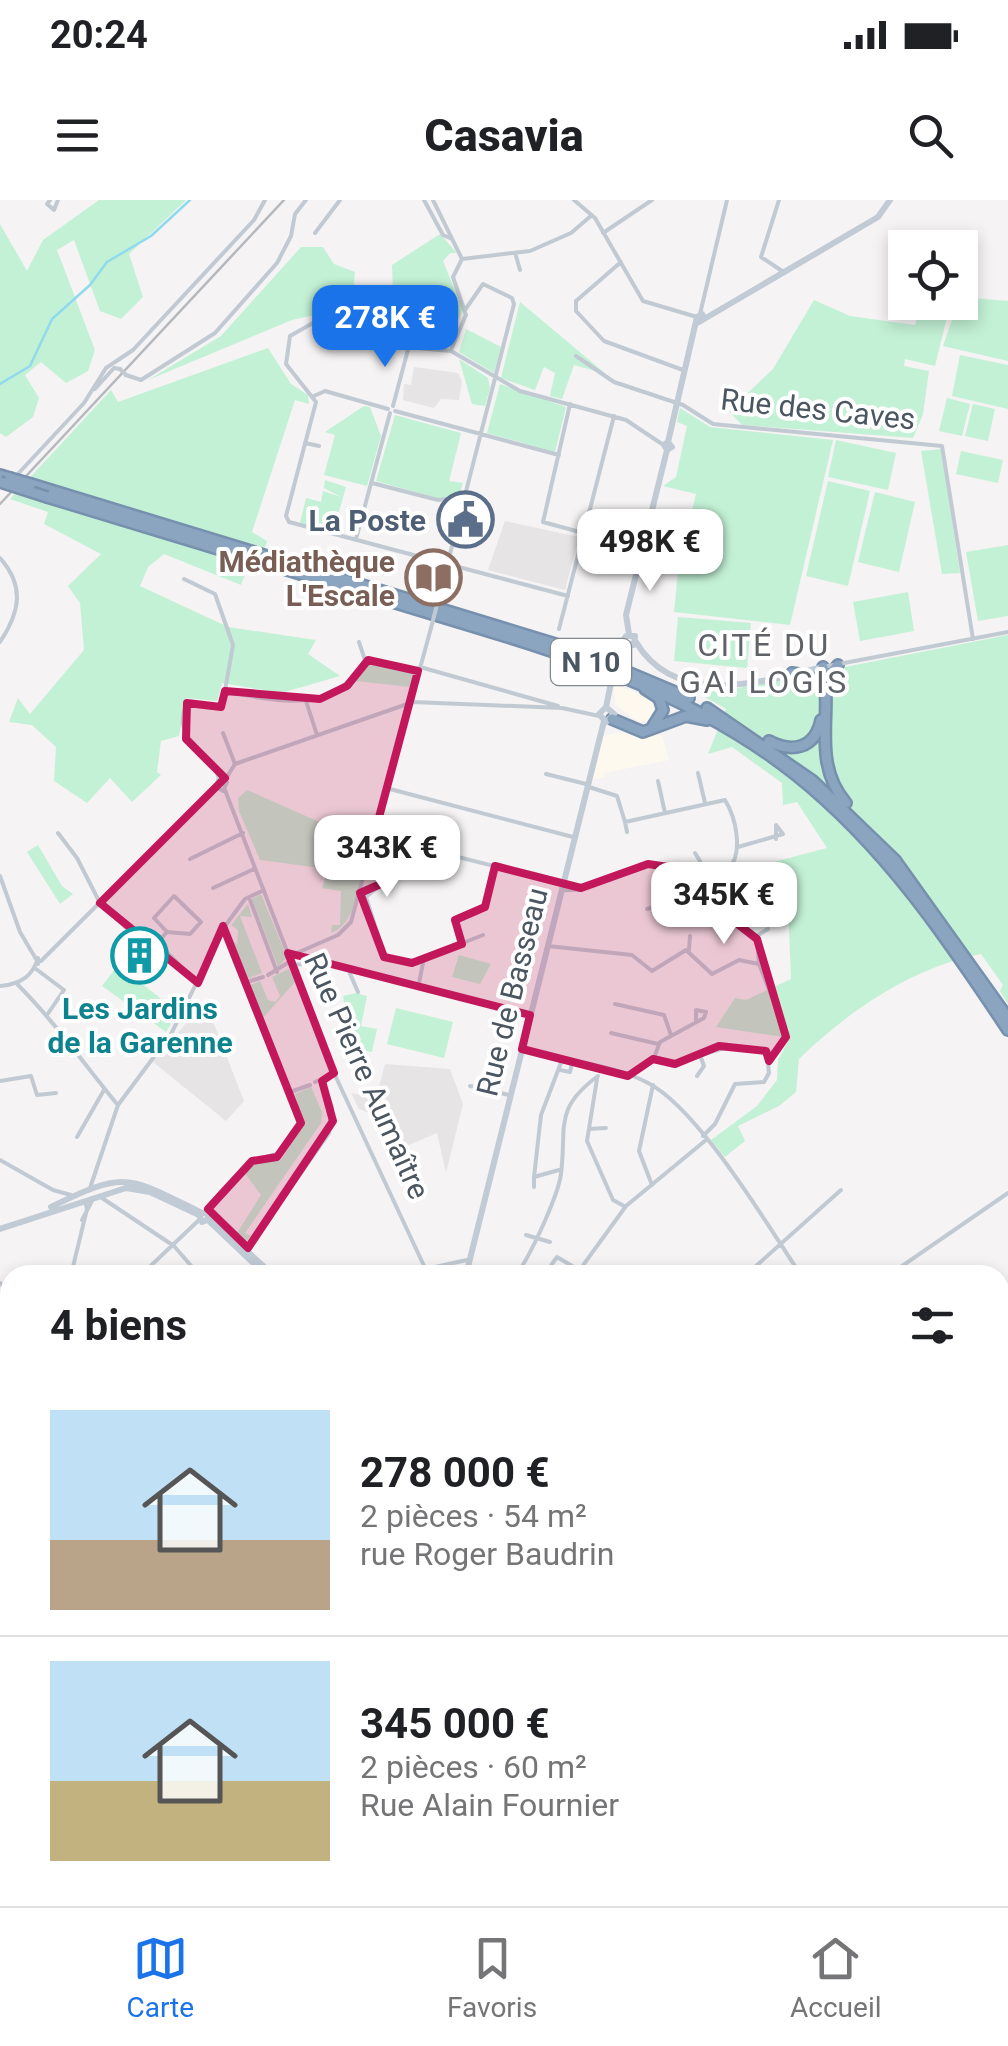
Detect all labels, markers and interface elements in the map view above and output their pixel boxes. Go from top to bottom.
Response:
text: 20:24 [50,13,148,57]
icon: menu [50,108,105,163]
icon: search [903,108,958,163]
text: Casavia [424,109,584,162]
map controls [888,230,978,320]
button: locate [888,230,978,320]
pin: 278K € [304,285,466,370]
text: 278K € [334,298,436,336]
street label: Rue des Caves [719,381,917,437]
public building icon: La Poste [435,490,495,550]
place label: La Poste [308,503,426,538]
pin: 498K € [569,509,731,594]
text: 498K € [599,522,701,560]
place label: Médiathèque L'Escale [219,544,395,613]
library icon: Médiathèque L'Escale [404,548,464,608]
district label: CITÉ DU GAI LOGIS [679,626,849,701]
road number: N 10 [551,639,631,685]
pin: 343K € [306,815,468,900]
text: 343K € [336,828,438,866]
pin: 345K € [643,862,805,947]
text: 345K € [673,875,775,913]
street label: Rue de Basseau [469,884,555,1100]
building icon: Les Jardins de la Garenne [110,925,170,985]
street label: Rue Pierre Aumaître [297,948,437,1204]
place label: Les Jardins de la Garenne [47,991,233,1060]
icon: filters [905,1298,960,1353]
text: 4 biens [50,1301,187,1350]
text: 278 000 € [360,1448,550,1497]
icon: home [130,1450,250,1570]
text: 2 pièces · 54 m² [360,1497,587,1535]
text: rue Roger Baudrin [360,1535,614,1573]
text: 345 000 € [360,1699,550,1748]
icon: home [130,1701,250,1821]
text: 2 pièces · 60 m² [360,1748,587,1786]
text: Rue Alain Fournier [360,1786,619,1824]
tab: Carte [126,1931,194,2024]
tab: Favoris [447,1931,537,2024]
tab: Accueil [790,1931,882,2024]

